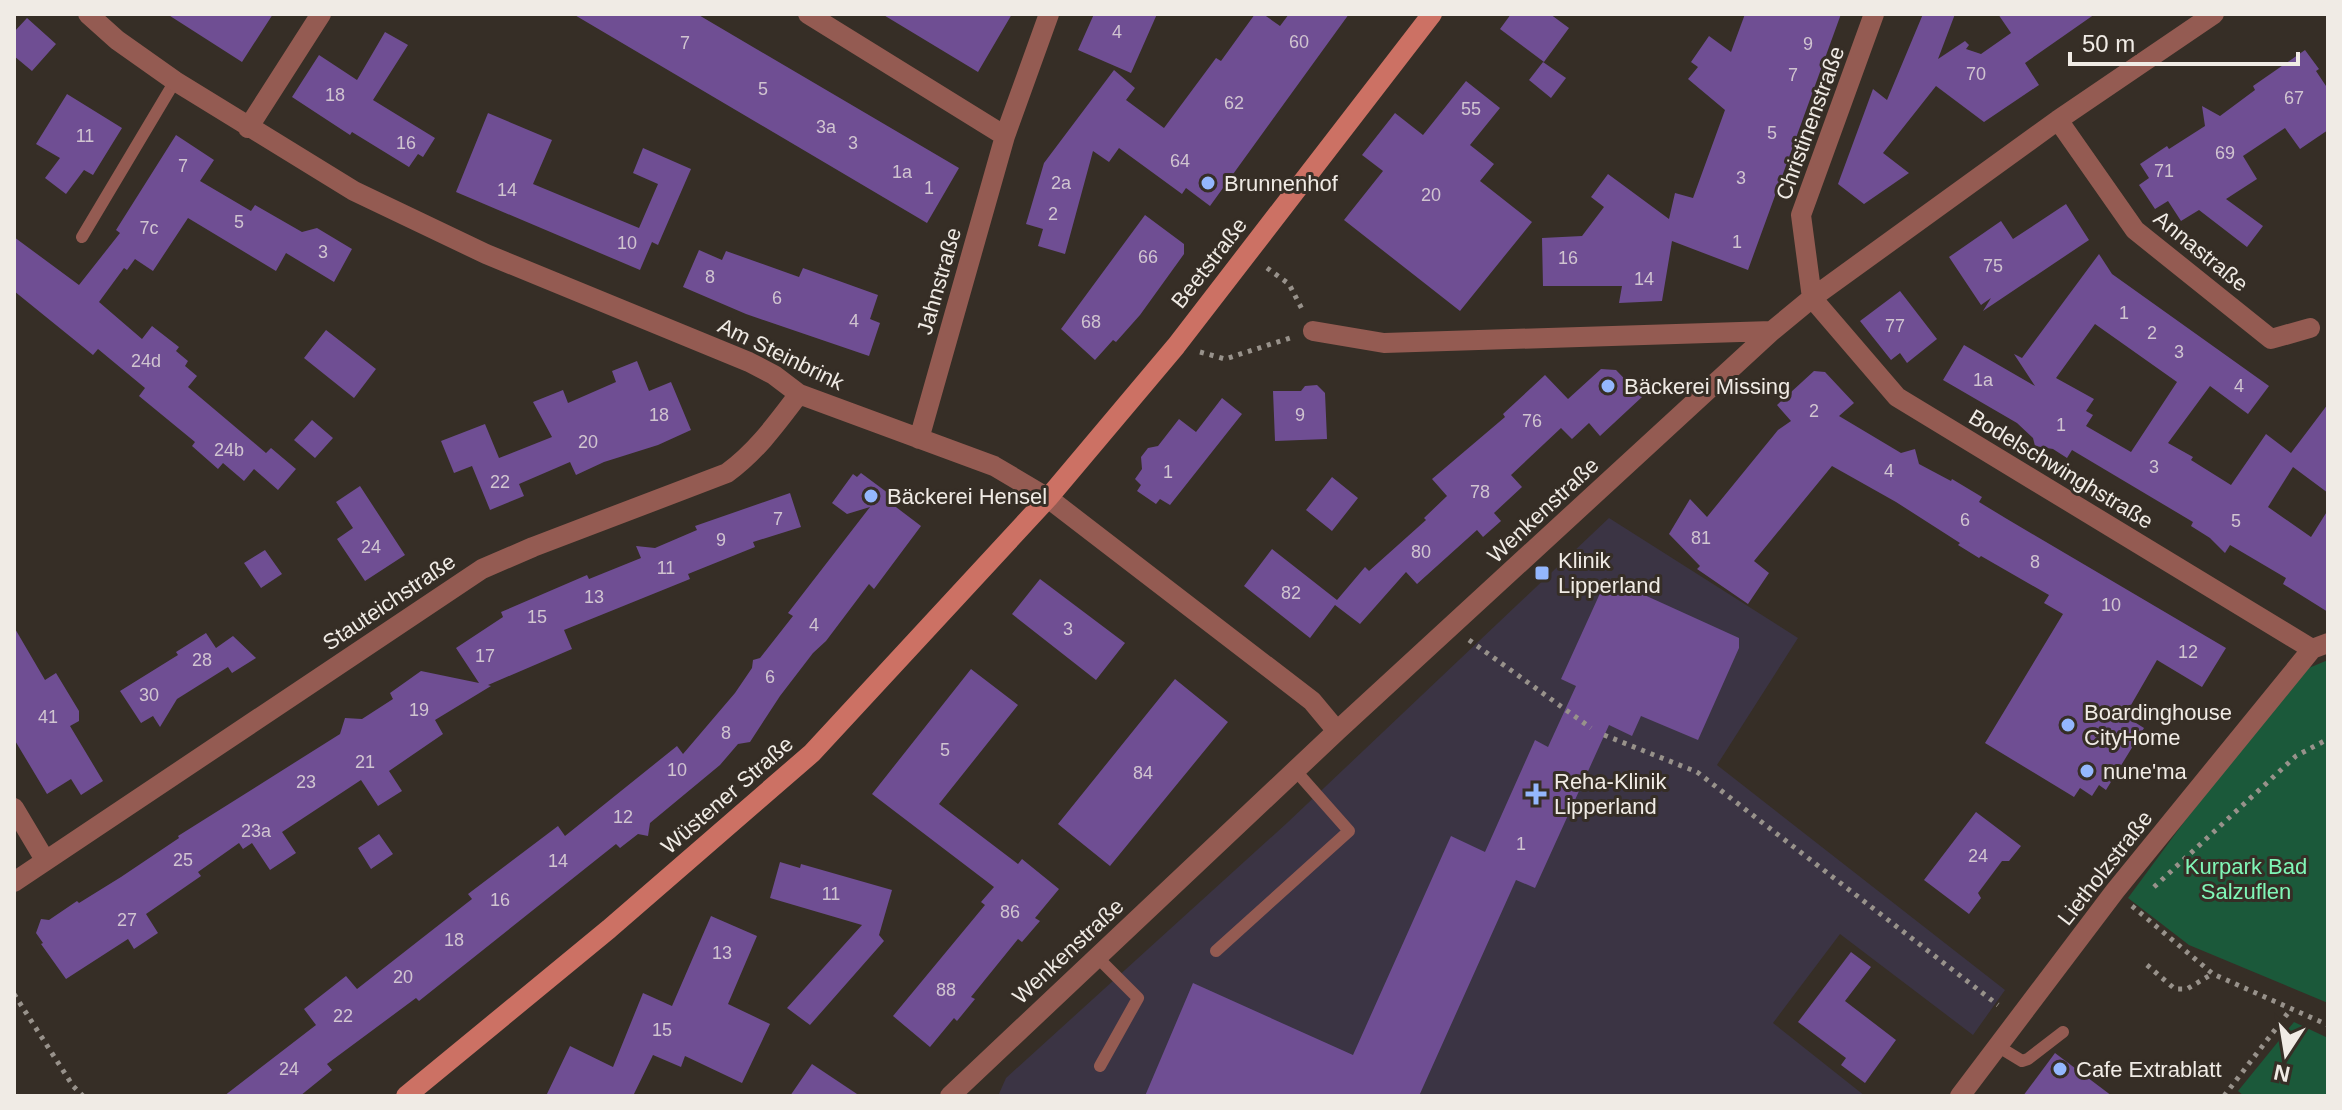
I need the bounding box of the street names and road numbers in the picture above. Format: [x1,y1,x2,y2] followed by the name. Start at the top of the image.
[1771,43,1849,203] street label: Christinenstraße
[2149,205,2253,297] street label: Annastraße
[1166,213,1252,313] street label: Beetstraße
[912,225,966,337] street label: Jahnstraße
[714,313,849,396] street label: Am Steinbrink
[1964,404,2158,534] street label: Bodelschwinghstraße
[1482,452,1604,568] street label: Wenkenstraße
[318,549,460,655] street label: Stauteichstraße
[656,731,798,859] street label: Wüstener Straße
[2053,806,2157,930] street label: Lietholzstraße
[1007,893,1129,1009] street label: Wenkenstraße

